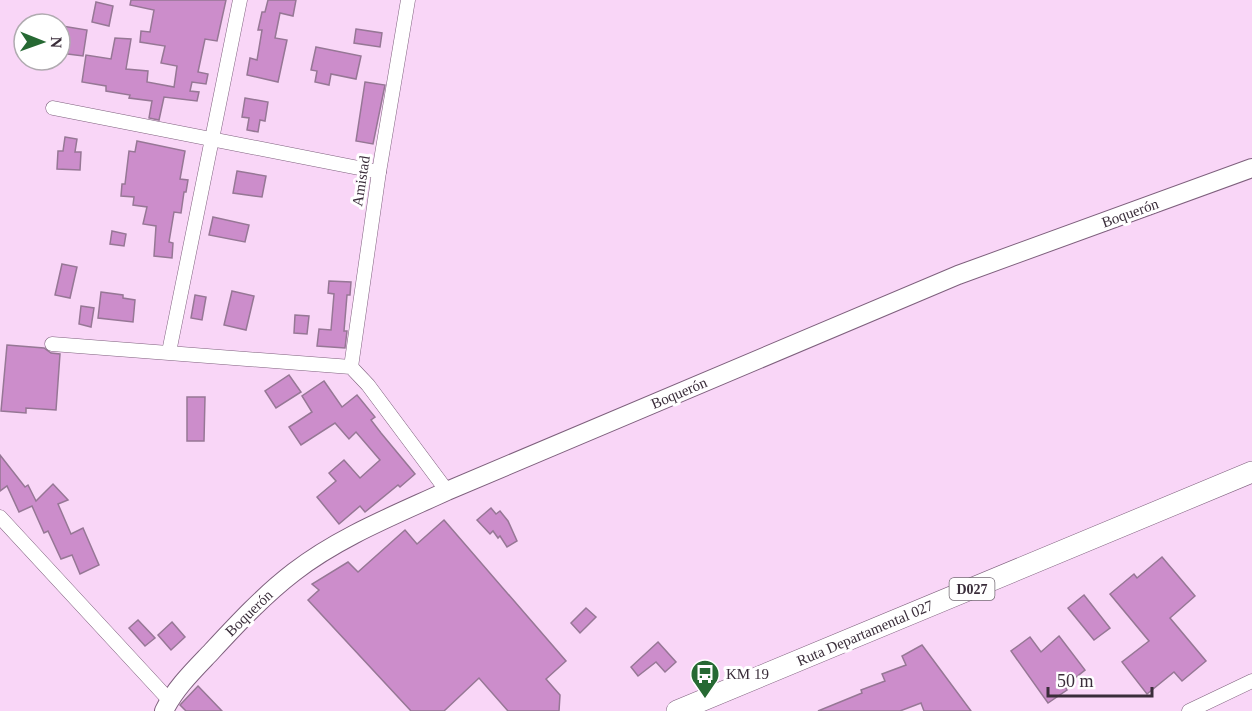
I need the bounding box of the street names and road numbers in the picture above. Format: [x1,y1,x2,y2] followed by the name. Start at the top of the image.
[349,154,373,207] street label: Amistad
[1099,195,1161,231] street label: Boquerón
[649,374,710,412] street label: Boquerón
[950,578,994,600] road number: D027
[222,586,276,639] street label: Boquerón
[794,597,936,669] street label: Ruta Departamental 027

